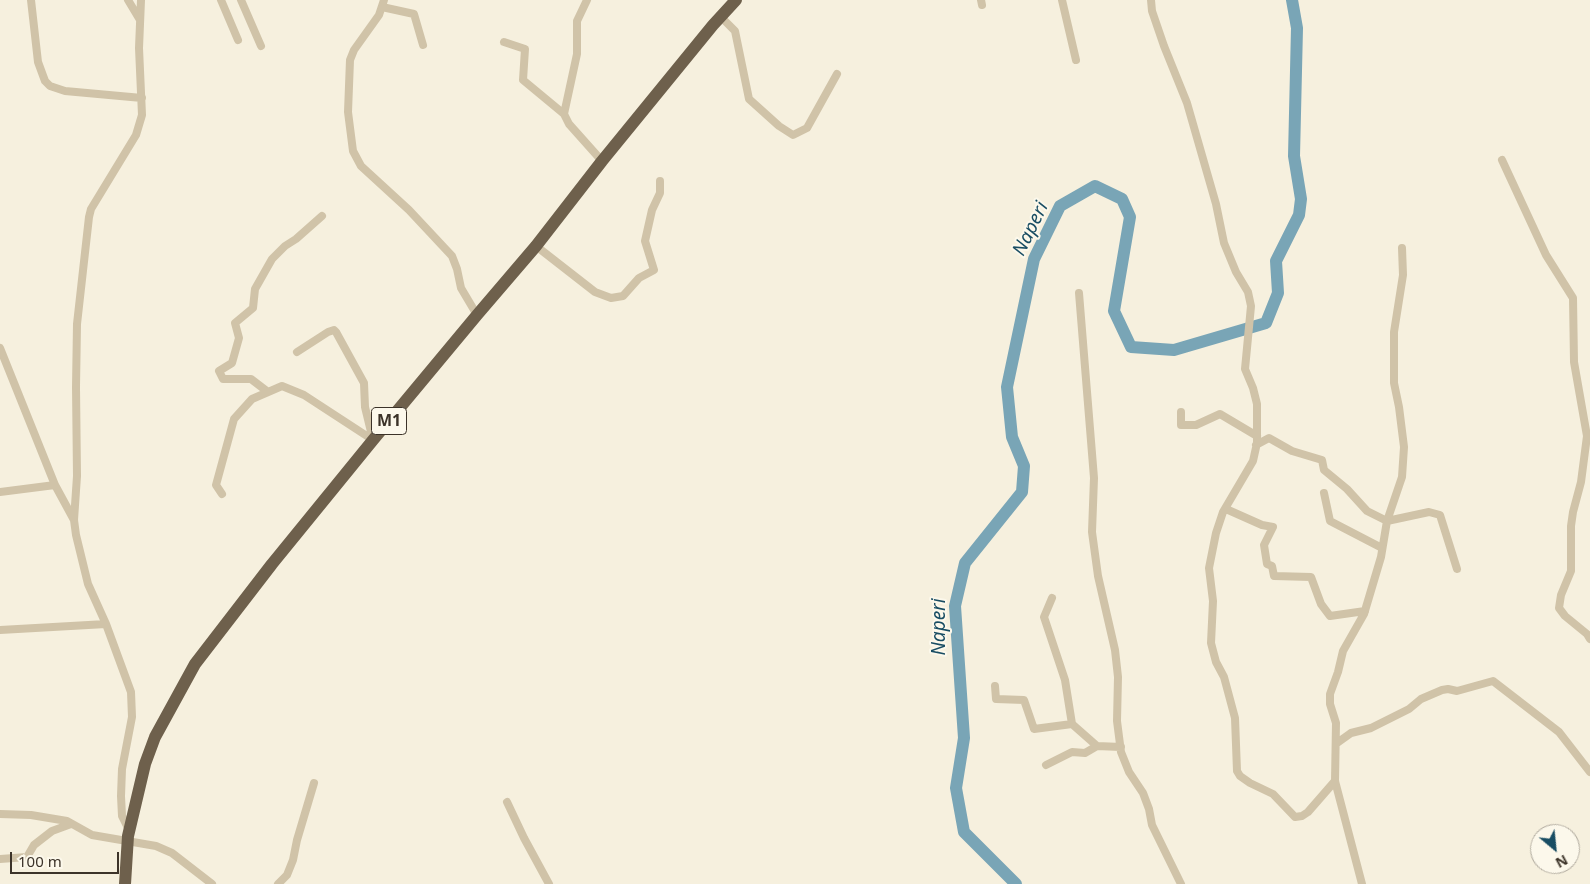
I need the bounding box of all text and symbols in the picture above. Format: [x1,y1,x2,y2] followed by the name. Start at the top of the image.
[1008,198,1054,260] water label: Naperi
[372,408,406,434] road number: M1
[929,598,951,656] water label: Naperi
[1530,824,1580,874] north arrow
[12,842,121,874] scale bar
[18,851,62,871] text: 100 m
[1552,851,1571,873] text: N

